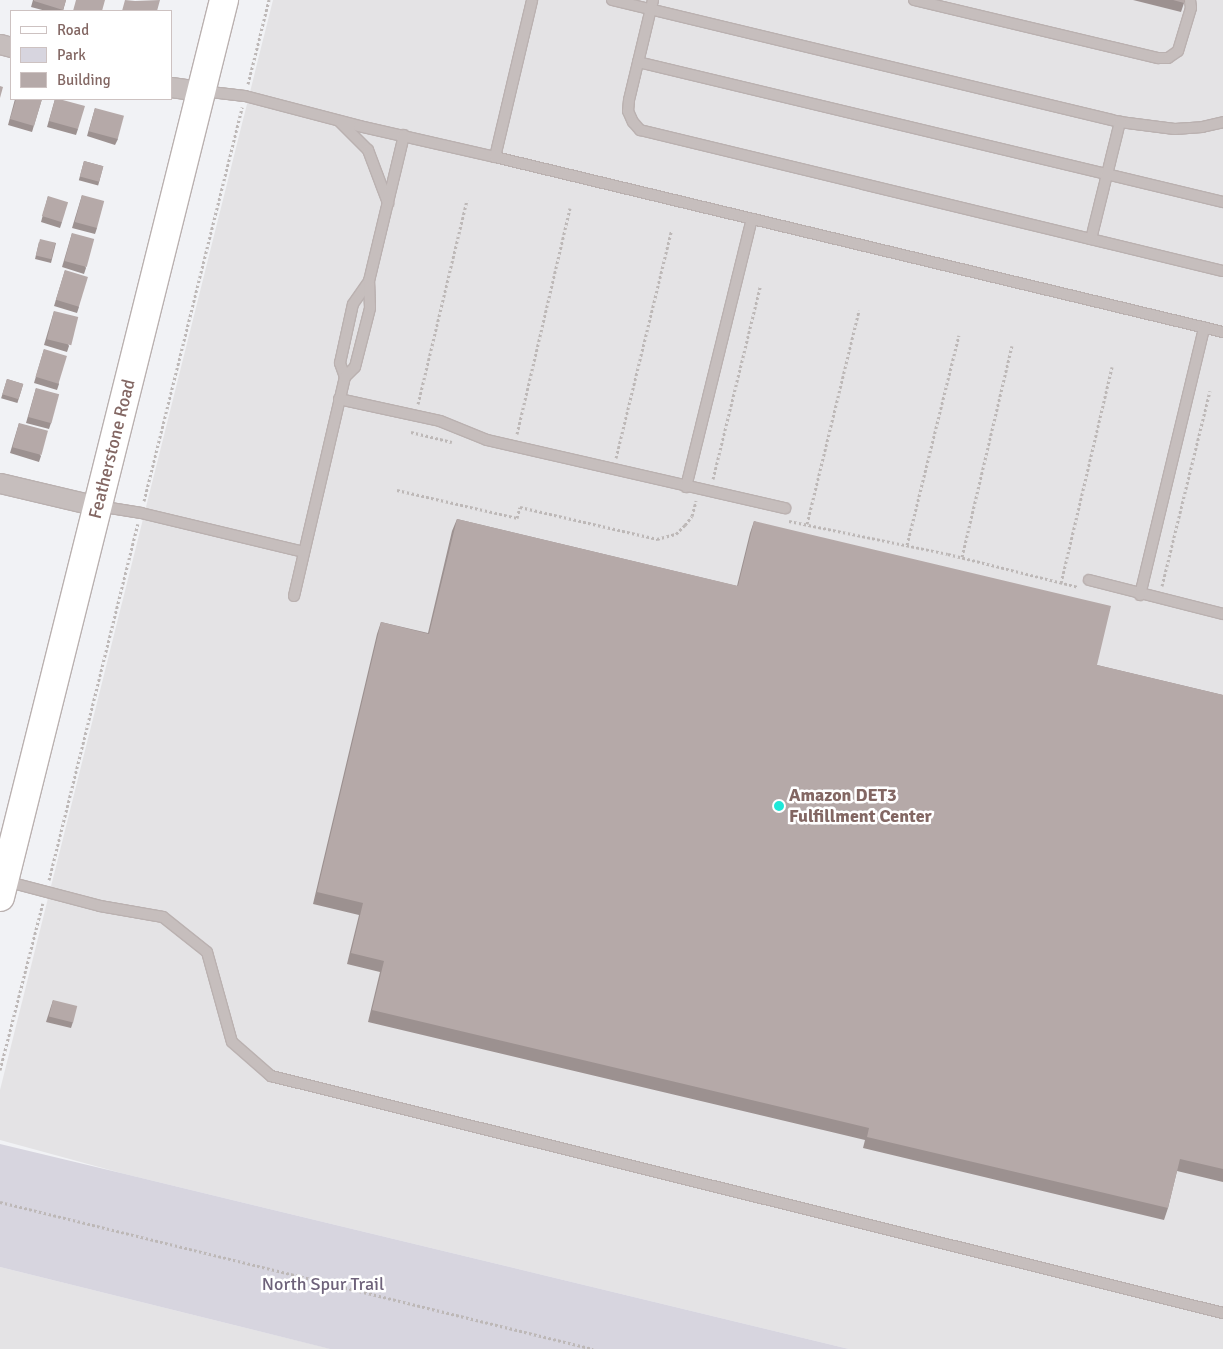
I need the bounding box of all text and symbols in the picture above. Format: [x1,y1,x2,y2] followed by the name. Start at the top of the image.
[10,10,172,100] legend
[57,21,89,39] text: Road
[57,46,86,64] text: Park
[57,71,111,89] text: Building
[84,377,140,521] street label: Featherstone Road
[789,785,932,828] place label: Amazon DET3 Fulfillment Center
[773,800,785,812] marker: Amazon DET3 Fulfillment Center
[262,1273,384,1295] park label: North Spur Trail

